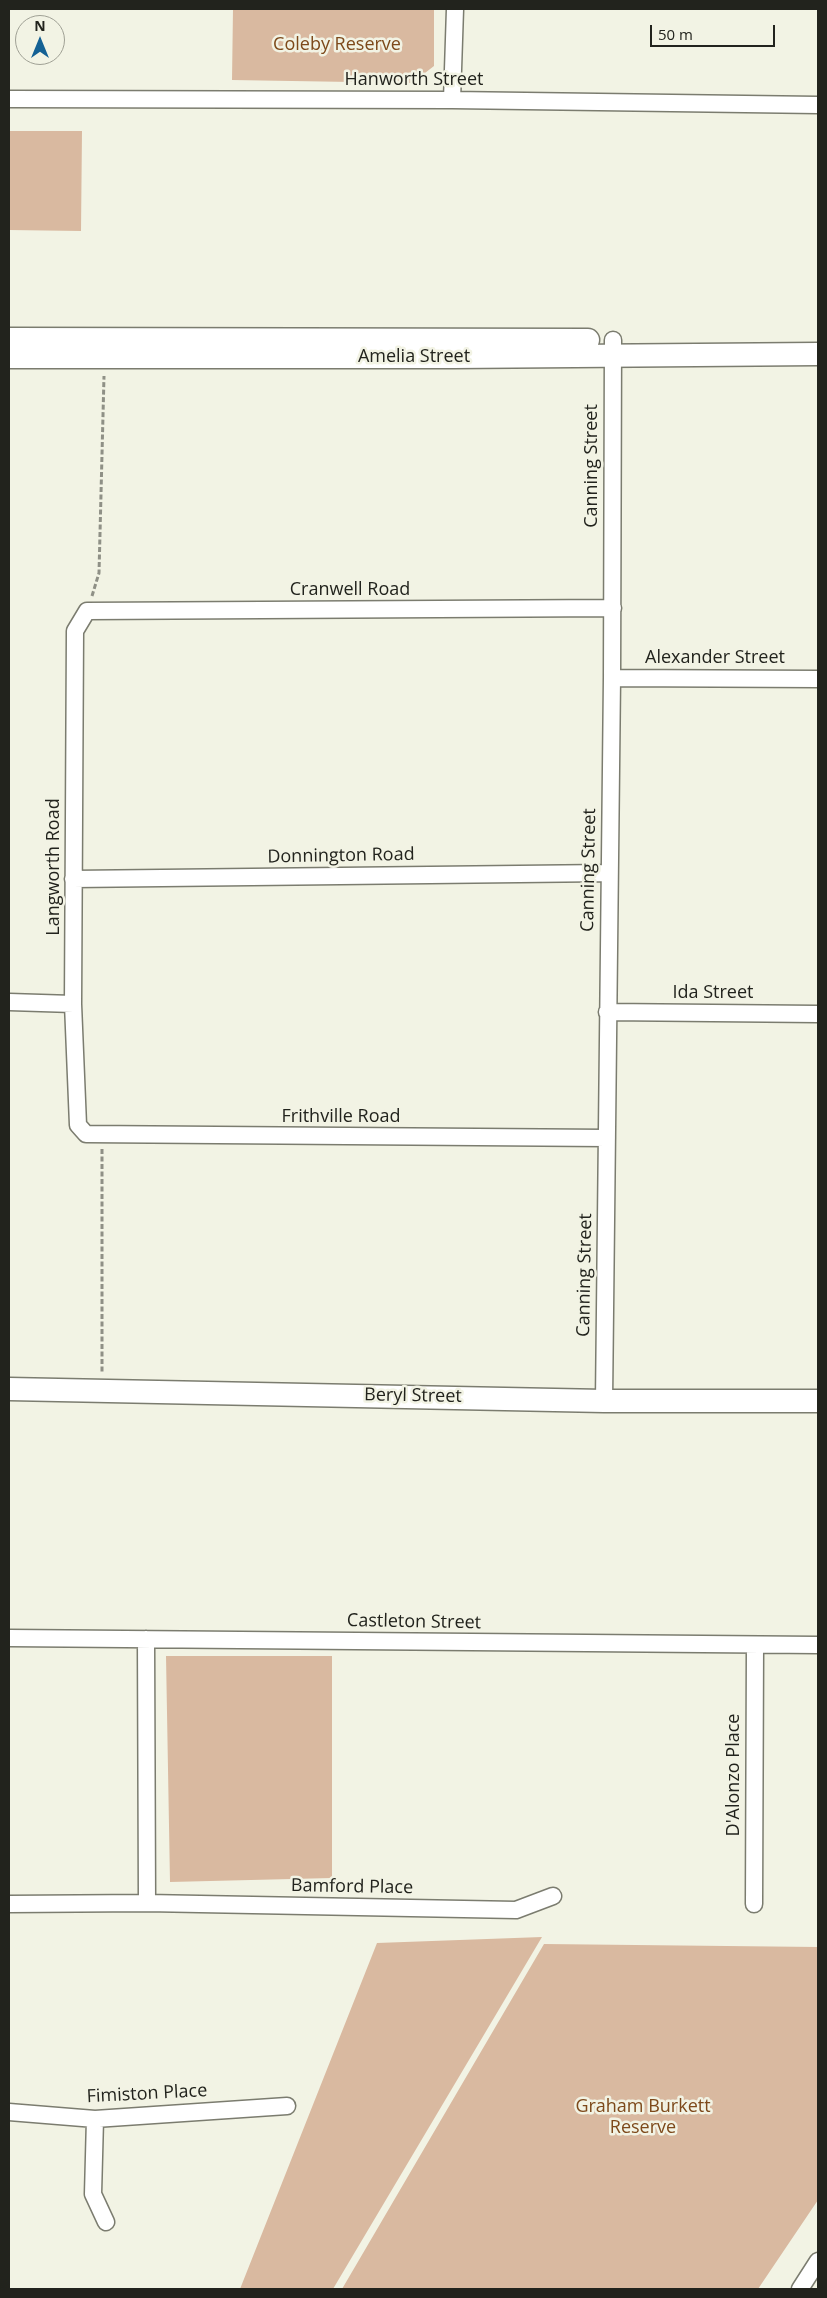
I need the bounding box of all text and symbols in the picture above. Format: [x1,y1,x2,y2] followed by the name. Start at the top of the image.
[15,15,65,65] north arrow
[652,15,777,47] scale bar
[34,16,46,35] text: N
[658,24,693,44] text: 50 m
[273,34,401,56] park label: Coleby Reserve
[345,69,483,91] street label: Hanworth Street
[358,346,470,368] street label: Amelia Street
[581,404,603,528] street label: Canning Street
[290,579,410,601] street label: Cranwell Road
[645,647,785,669] street label: Alexander Street
[43,798,65,936] street label: Langworth Road
[577,808,601,932] street label: Canning Street
[267,844,415,868] street label: Donnington Road
[673,982,753,1004] street label: Ida Street
[281,1106,401,1128] street label: Frithville Road
[573,1213,597,1337] street label: Canning Street
[364,1384,462,1408] street label: Beryl Street
[347,1610,481,1634] street label: Castleton Street
[723,1714,745,1836] street label: D'Alonzo Place
[291,1875,413,1899] street label: Bamford Place
[86,2080,208,2108] street label: Fimiston Place
[575,2096,711,2138] park label: Graham Burkett Reserve

